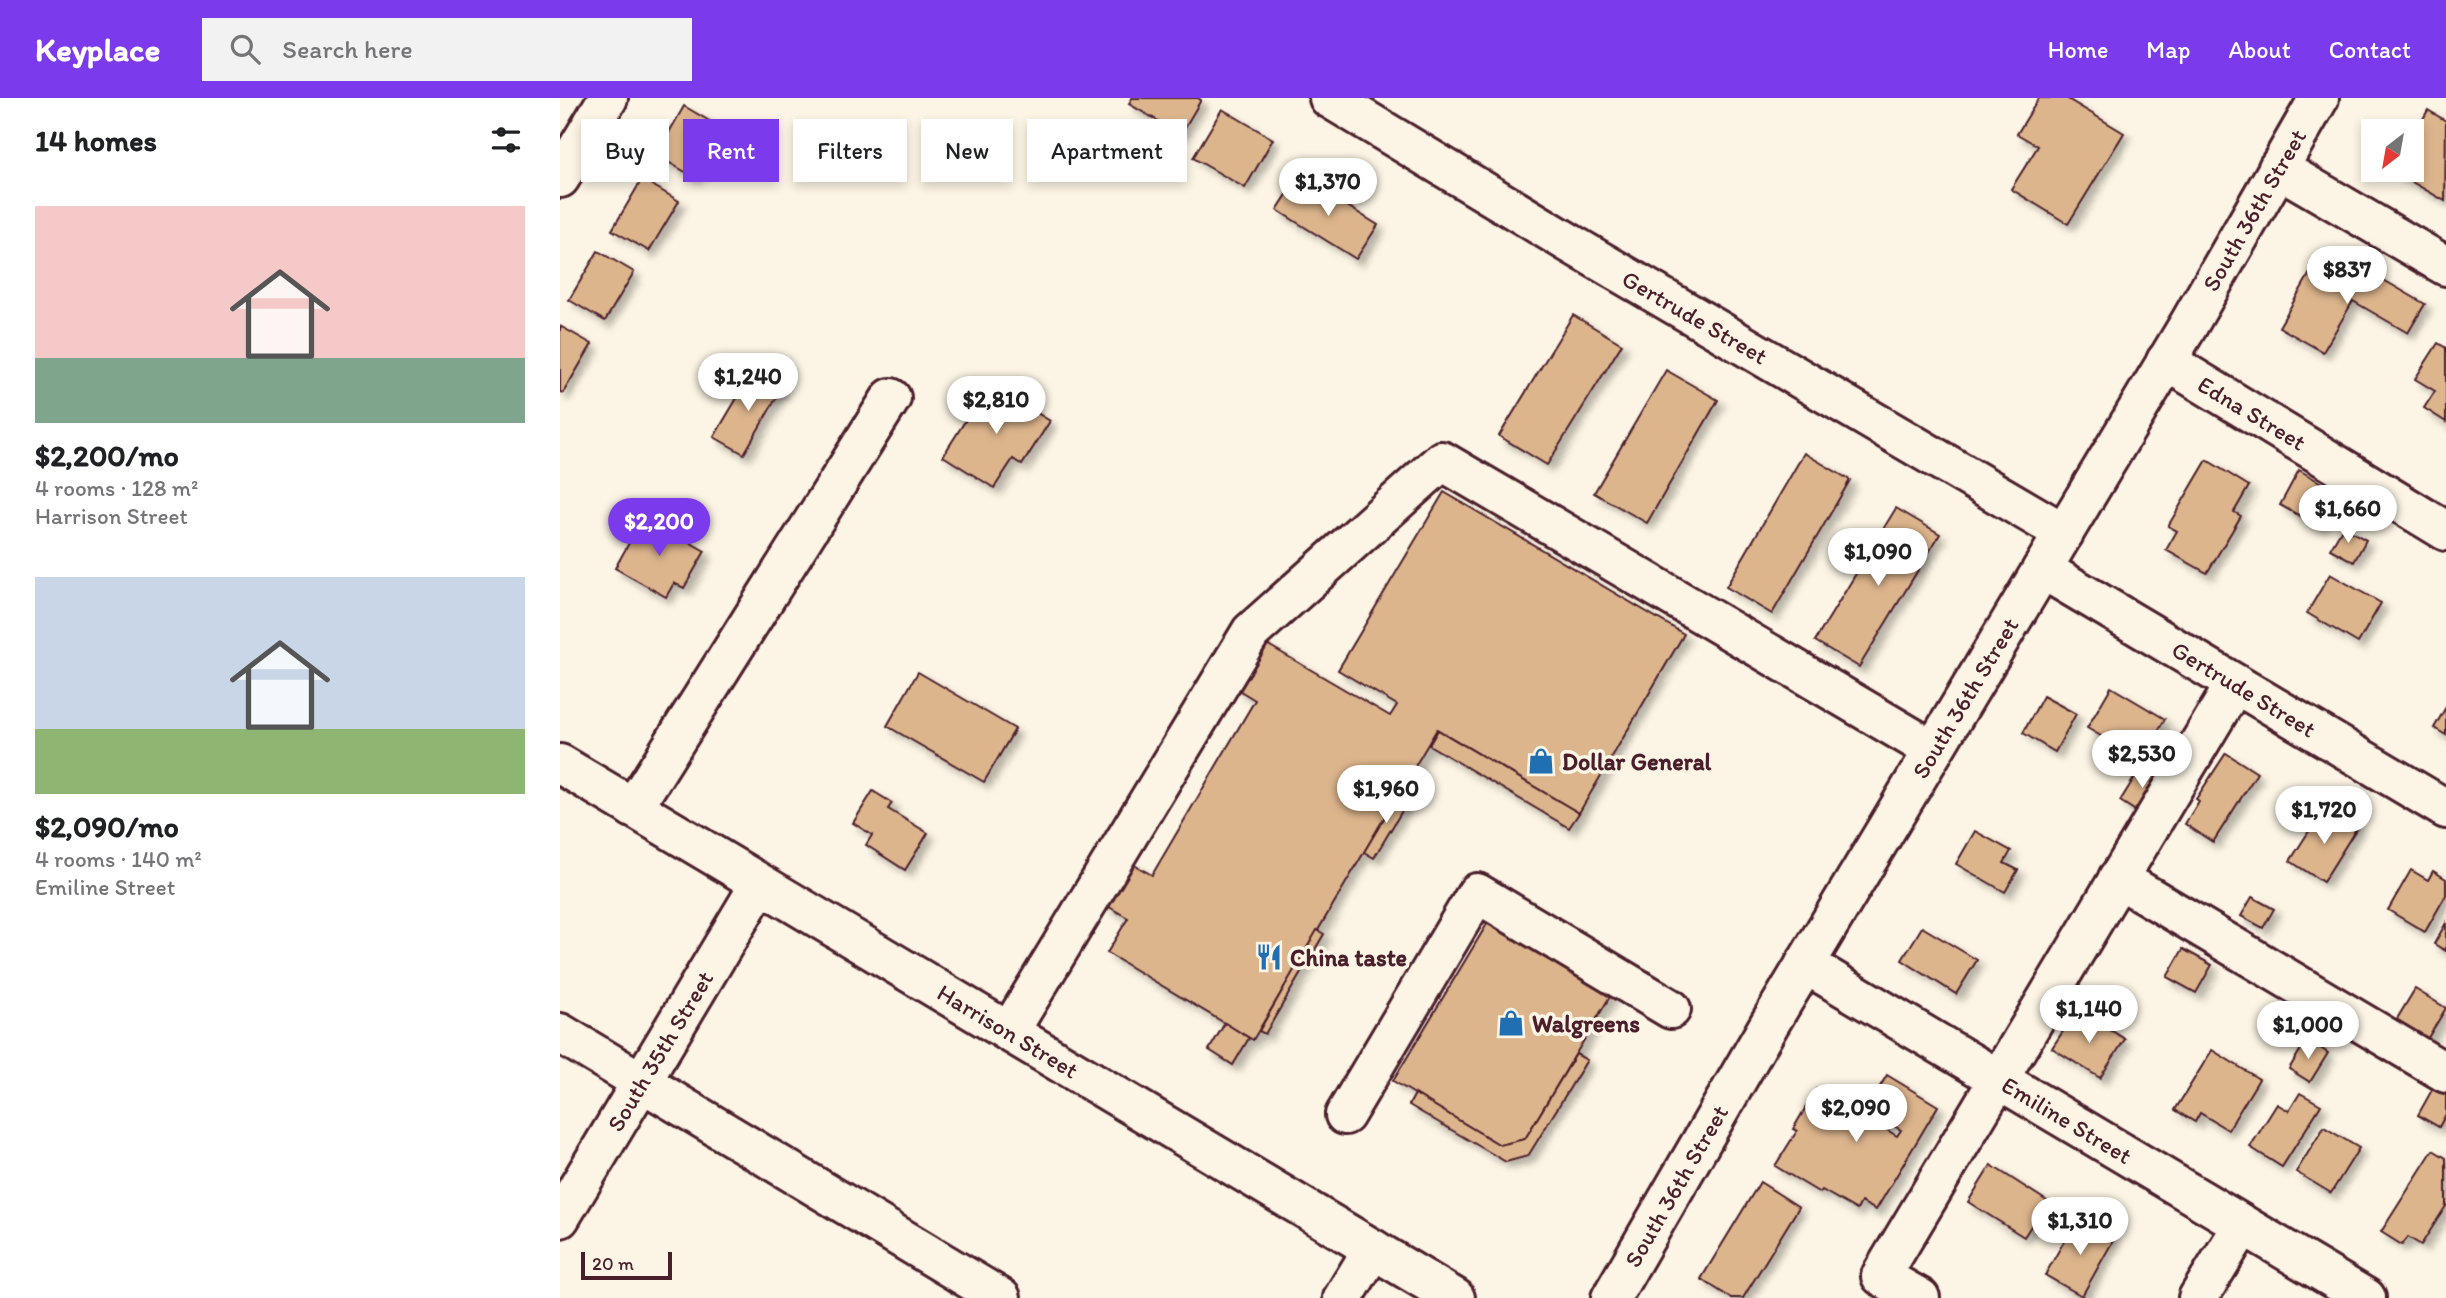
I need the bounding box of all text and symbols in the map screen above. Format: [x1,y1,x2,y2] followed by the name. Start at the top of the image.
[202,18,692,81] search box
[35,30,160,69] text: Keyplace
[226,30,264,68] icon: search
[282,33,413,65] text: Search here
[2048,35,2108,64] text: Home
[2146,35,2190,64] text: Map
[2228,35,2291,64] text: About
[2329,35,2411,64] text: Contact
[581,119,669,182] chip: Buy
[683,119,779,182] chip: Rent
[793,119,907,182] chip: Filters
[921,119,1013,182] chip: New
[1027,119,1187,182] chip: Apartment
[2361,119,2424,182] north arrow
[2361,119,2424,182] map controls
[487,121,525,159] icon: filters
[35,122,157,159] text: 14 homes
[2196,124,2312,296] street label: South 36th Street
[1271,158,1385,218] pin: $1,370
[1295,167,1361,195] text: $1,370
[2306,246,2388,306] pin: $837
[217,251,343,377] icon: home
[2323,255,2371,283] text: $837
[1617,264,1773,370] street label: Gertrude Street
[691,354,805,413] pin: $1,240
[714,362,782,390] text: $1,240
[2193,369,2311,457] street label: Edna Street
[939,376,1053,436] pin: $2,810
[963,385,1029,413] text: $2,810
[35,437,179,474] text: $2,200/mo
[35,474,198,502] text: 4 rooms · 128 m²
[2291,486,2405,545] pin: $1,660
[2315,494,2381,522] text: $1,660
[602,498,716,558] pin: $2,200
[35,502,188,530] text: Harrison Street
[624,507,694,535] text: $2,200
[1821,528,1935,588] pin: $1,090
[1844,537,1912,565] text: $1,090
[1906,612,2024,784] street label: South 36th Street
[217,622,343,748] icon: home
[2167,635,2321,743] street label: Gertrude Street
[2085,730,2199,790] pin: $2,530
[2108,739,2176,767] text: $2,530
[1526,746,1556,776] shop icon: Dollar General
[1562,747,1711,776] place label: Dollar General
[1329,766,1443,825] pin: $1,960
[1353,774,1419,802] text: $1,960
[2267,786,2381,846] pin: $1,720
[2291,795,2357,823] text: $1,720
[35,808,179,845] text: $2,090/mo
[35,845,202,873] text: 4 rooms · 140 m²
[35,873,175,901] text: Emiline Street
[1254,942,1284,972] restaurant icon: China taste
[1290,943,1407,972] place label: China taste
[601,965,719,1137] street label: South 35th Street
[932,977,1084,1085] street label: Harrison Street
[2032,986,2146,1045] pin: $1,140
[2056,994,2122,1022] text: $1,140
[2251,1002,2365,1061] pin: $1,000
[1496,1008,1526,1038] shop icon: Walgreens
[1532,1009,1640,1039] place label: Walgreens
[2273,1010,2343,1038] text: $1,000
[1997,1070,2137,1170] street label: Emiline Street
[1799,1084,1913,1144] pin: $2,090
[1821,1093,1891,1121] text: $2,090
[1618,1100,1734,1272] street label: South 36th Street
[2023,1198,2137,1257] pin: $1,310
[2047,1206,2113,1234] text: $1,310
[581,1249,672,1281] scale bar
[592,1252,634,1275] text: 20 m

